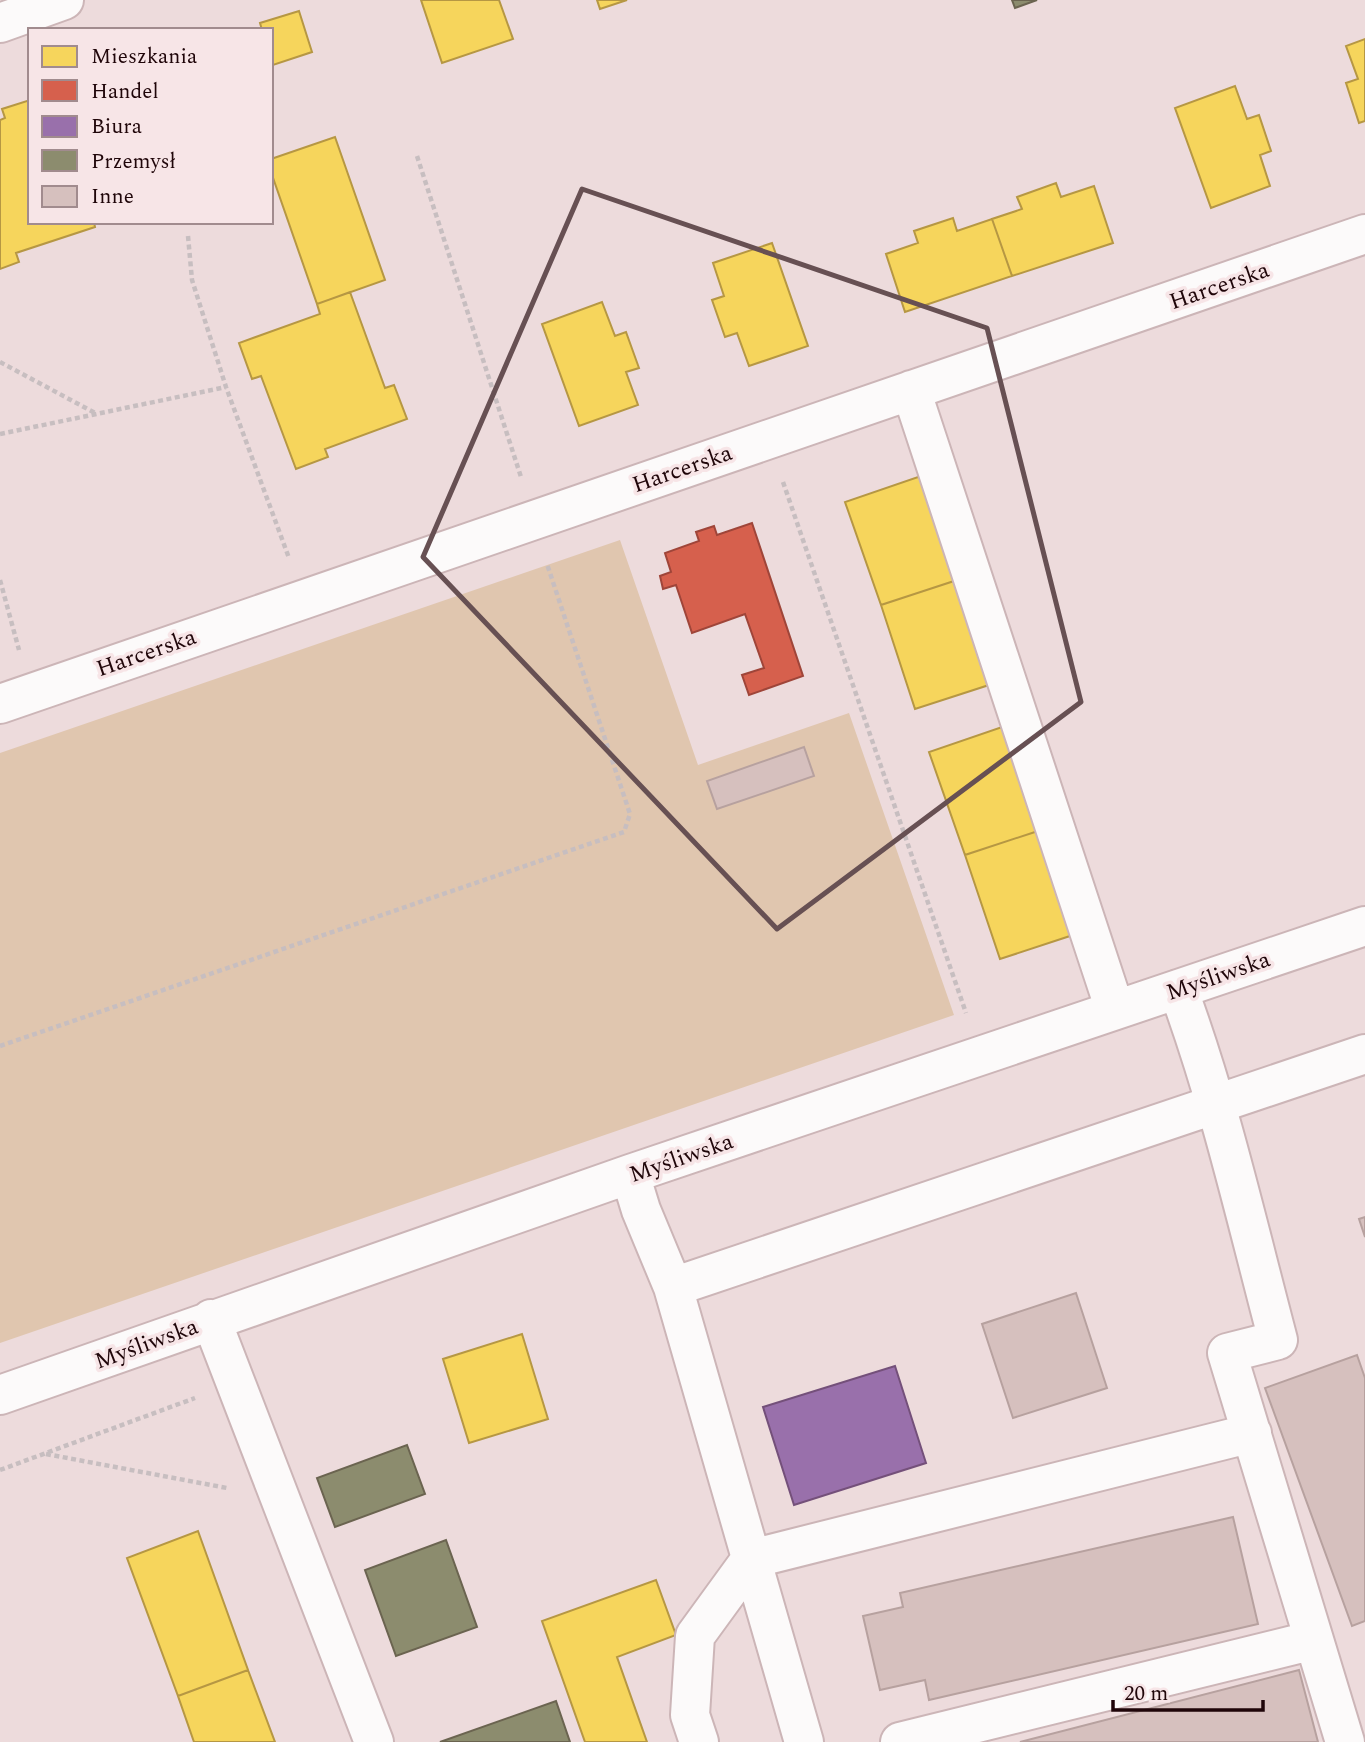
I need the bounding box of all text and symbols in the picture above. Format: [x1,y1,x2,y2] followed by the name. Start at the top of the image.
[28,28,273,224] legend
[91,41,198,73] text: Mieszkania
[91,76,159,108] text: Handel
[91,111,143,143] text: Biura
[91,146,176,178] text: Przemysł
[91,181,134,213] text: Inne
[1165,253,1274,320] street label: Harcerska
[628,436,737,503] street label: Harcerska
[92,620,201,687] street label: Harcerska
[1162,942,1275,1011] street label: Myśliwska
[625,1124,738,1193] street label: Myśliwska
[90,1309,203,1379] street label: Myśliwska
[1113,1668,1264,1712] scale bar
[1124,1678,1168,1710] text: 20 m

